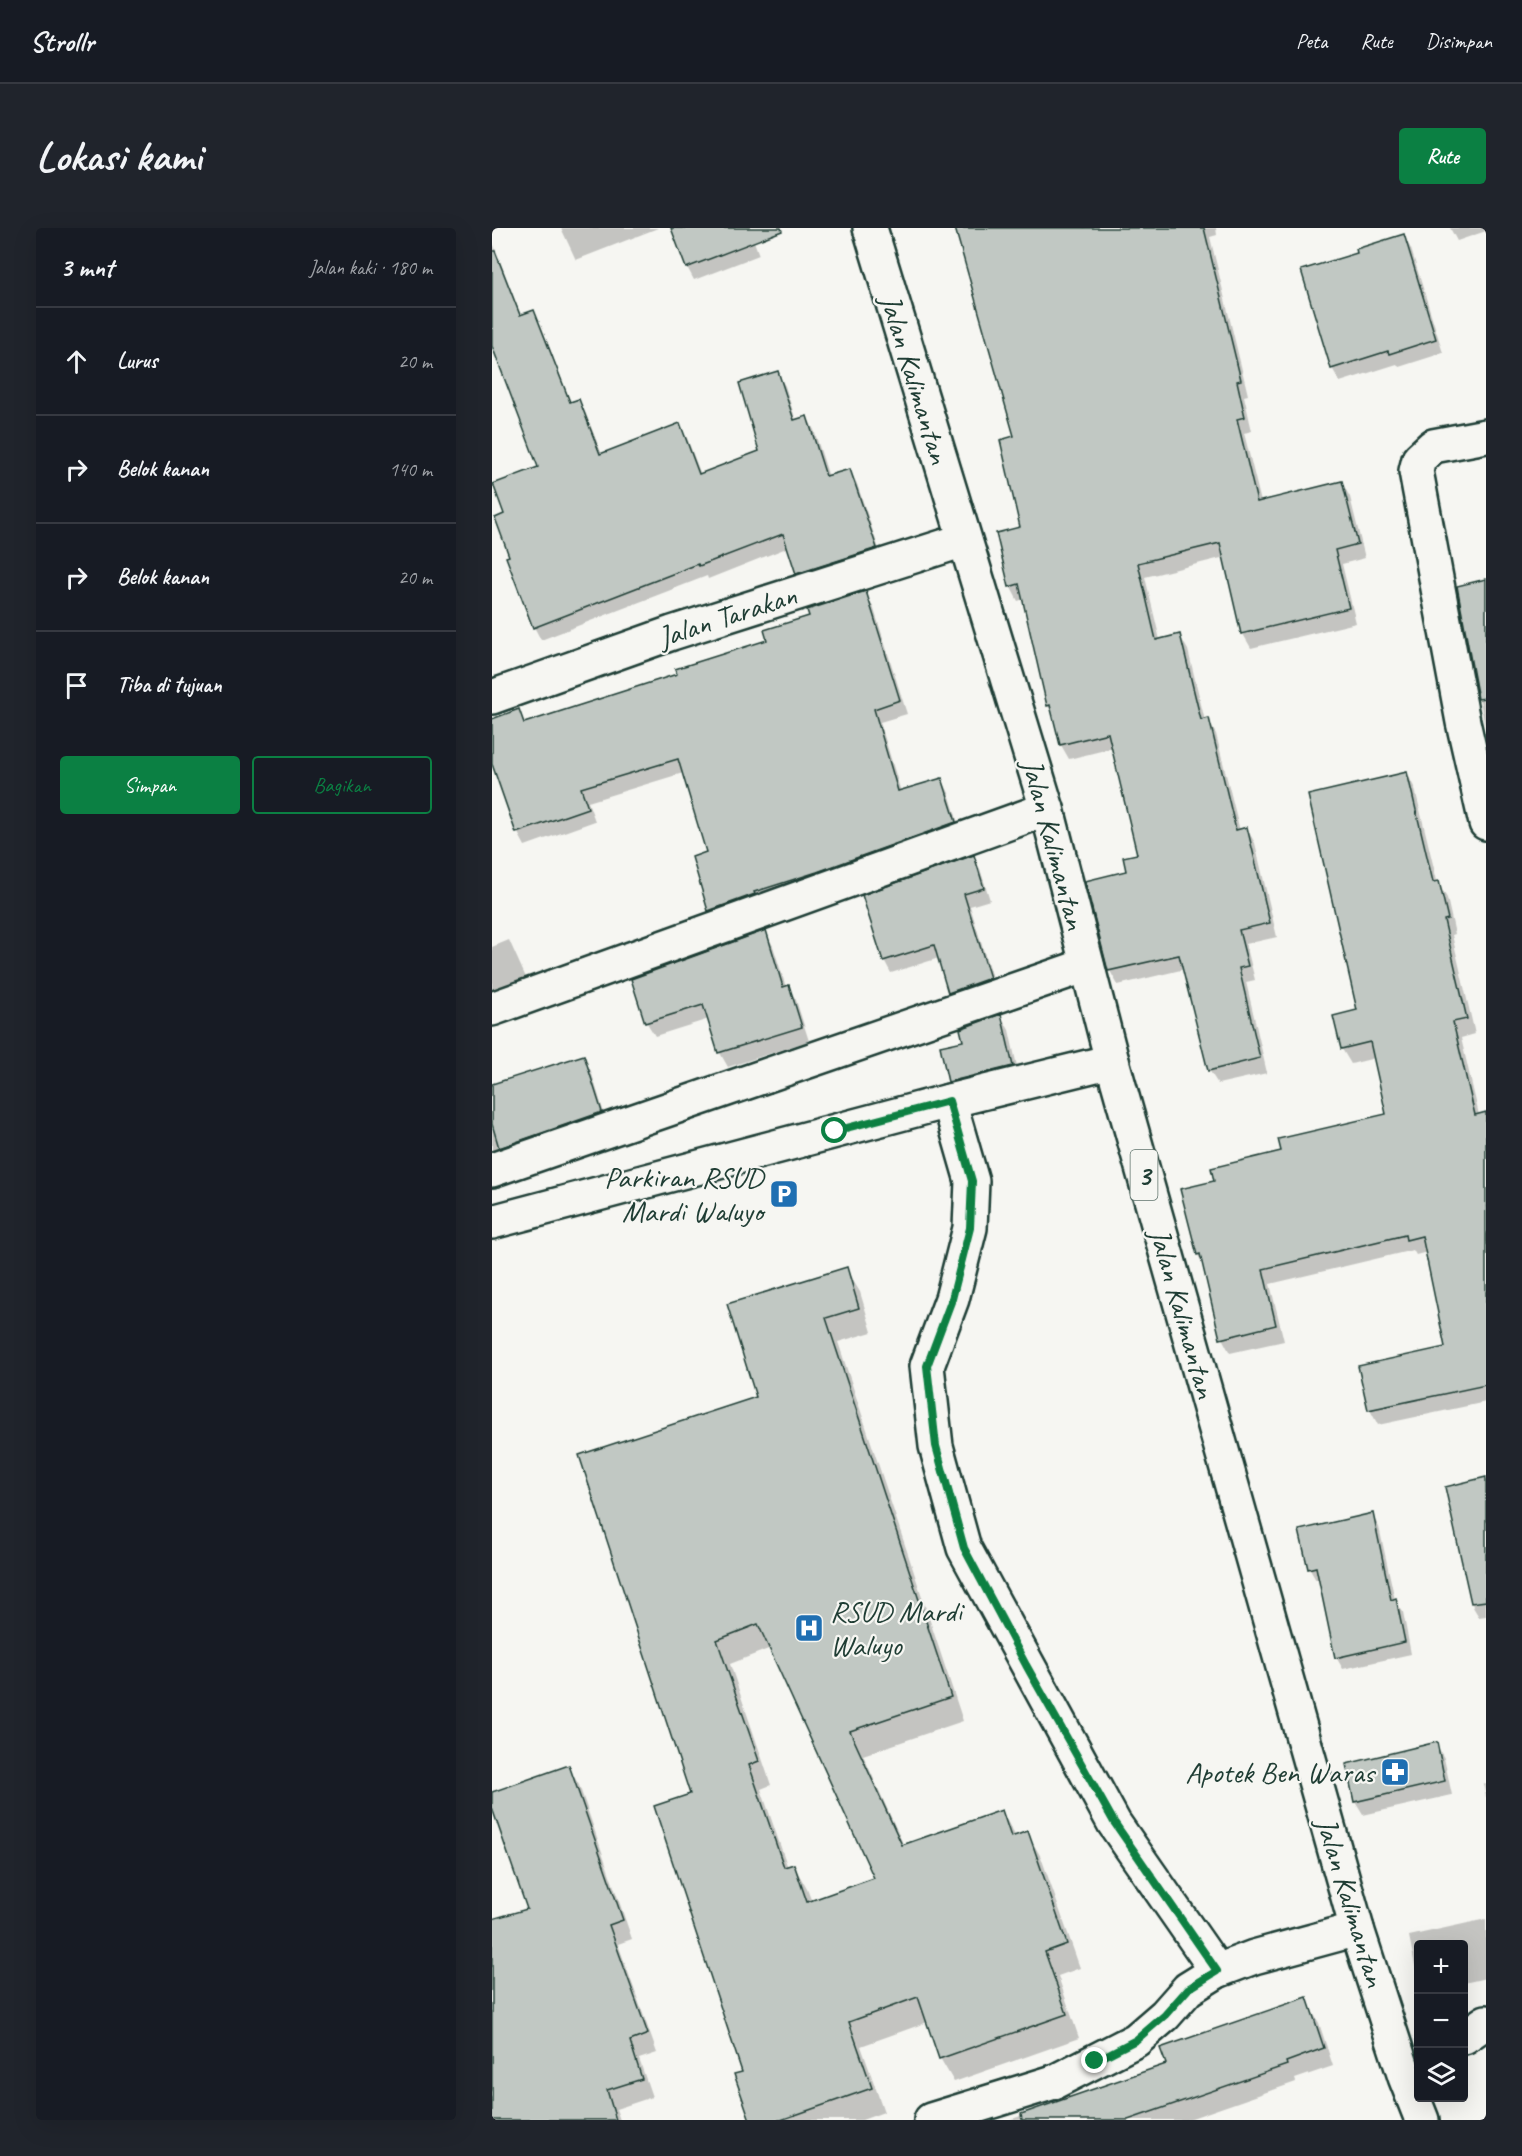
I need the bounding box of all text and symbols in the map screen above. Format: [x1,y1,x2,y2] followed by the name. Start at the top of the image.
[30,24,94,59] text: Strollr
[1296,28,1327,54] text: Peta
[1360,28,1393,54] text: Rute
[1426,28,1492,54] text: Disimpan
[1399,128,1486,184] button: Rute
[36,130,202,183] text: Lokasi kami
[60,251,113,284] text: 3 mnt
[309,255,432,280] text: Jalan kaki · 180 m
[871,288,959,470] street label: Jalan Kalimantan
[60,345,93,378] icon: ahead
[117,347,157,375] text: Lurus
[398,349,432,374] text: 20 m
[60,453,93,486] icon: right
[117,455,209,483] text: Belok kanan
[389,457,432,482] text: 140 m
[60,561,93,594] icon: right
[117,563,209,591] text: Belok kanan
[398,565,432,590] text: 20 m
[651,576,801,657] street label: Jalan Tarakan
[60,669,93,702] icon: arrive
[117,671,222,699] text: Tiba di tujuan
[1013,753,1095,935] street label: Jalan Kalimantan
[60,756,240,814] button: Simpan
[252,756,432,814] button: Bagikan
[821,1117,847,1143] route start
[1130,1150,1158,1200] road number: 3
[604,1158,766,1230] place label: Parkiran RSUD Mardi Waluyo
[768,1178,800,1210] parking icon: Parkiran RSUD Mardi Waluyo
[1140,1222,1226,1404] street label: Jalan Kalimantan
[830,1592,965,1664] place label: RSUD Mardi Waluyo
[793,1612,825,1644] hospital icon: RSUD Mardi Waluyo
[1185,1753,1377,1791] place label: Apotek Ben Waras
[1379,1756,1411,1788] pharmacy icon: Apotek Ben Waras
[1307,1811,1395,1993] street label: Jalan Kalimantan
[1414,1940,1468,2102] map controls
[1414,1940,1468,1994] button: +
[1414,1994,1468,2048] button: −
[1081,2047,1107,2073] route end
[1414,2048,1468,2102] button: layers

